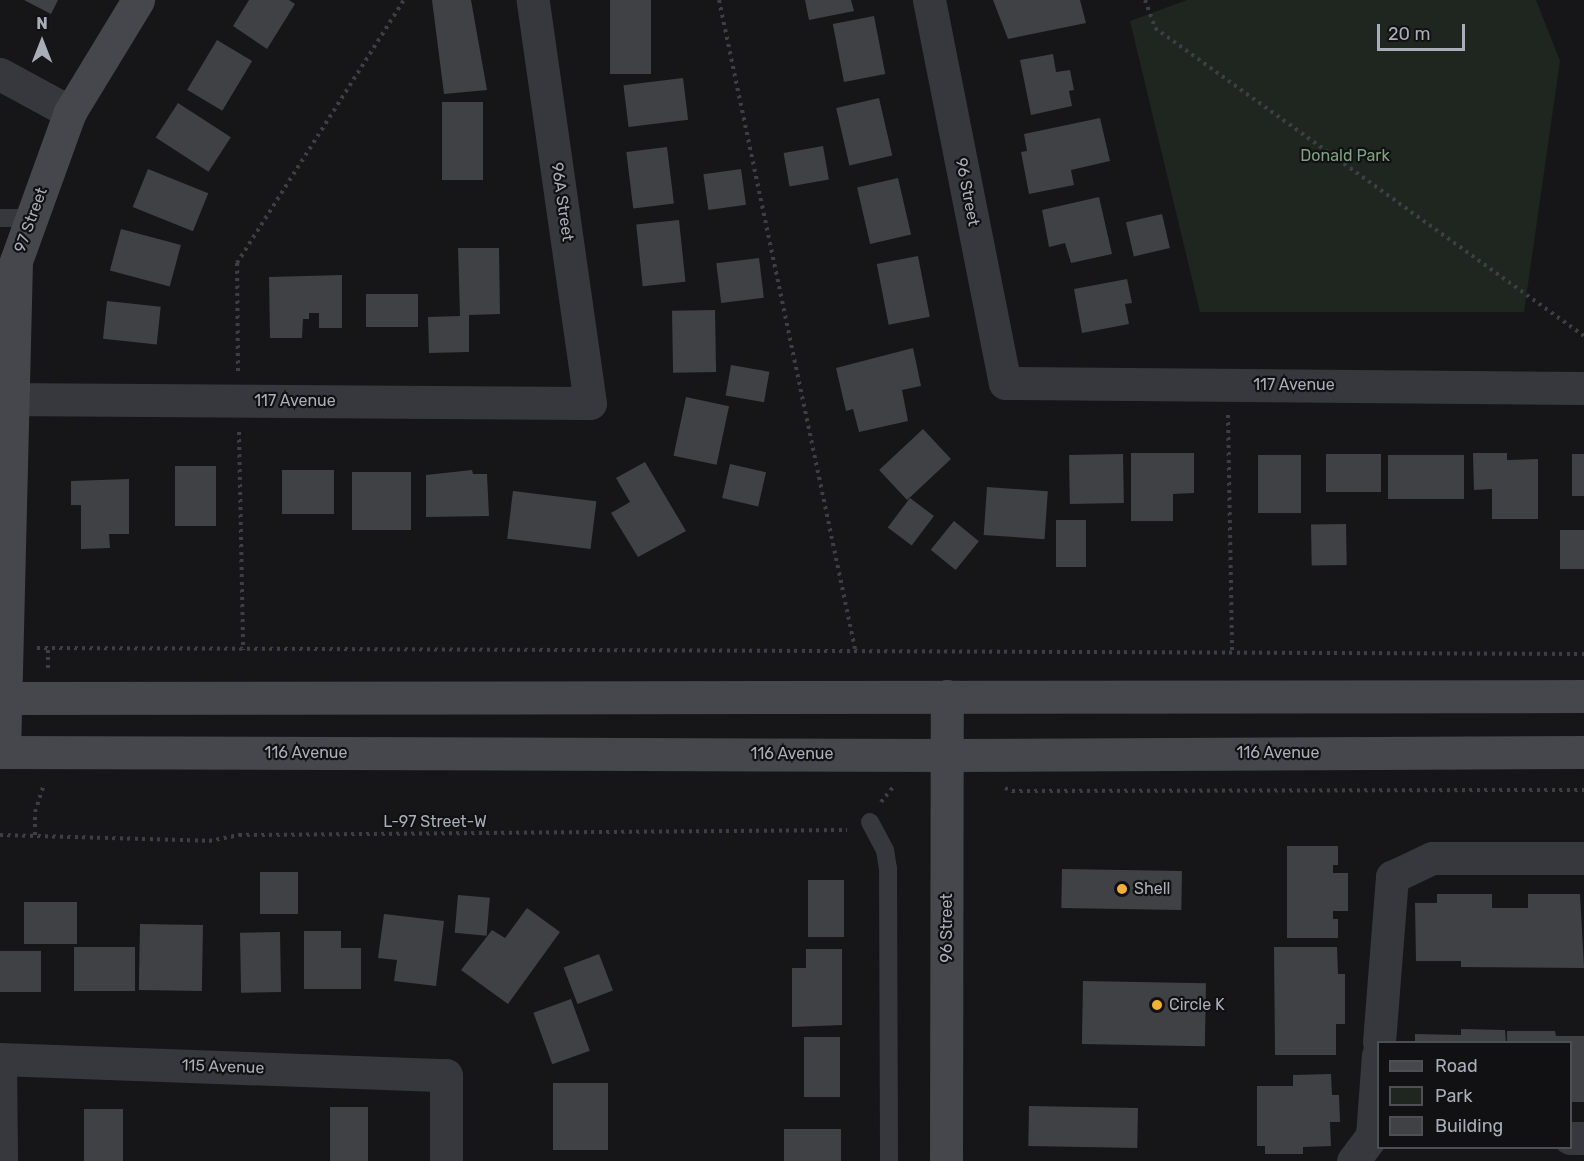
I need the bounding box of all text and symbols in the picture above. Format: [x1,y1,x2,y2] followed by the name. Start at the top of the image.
[12,12,72,72] north arrow
[1380,12,1468,50] scale bar
[36,14,48,33] text: N
[1388,23,1430,45] text: 20 m
[1300,146,1390,166] park label: Donald Park
[951,156,983,228] street label: 96 Street
[547,161,577,243] street label: 96A Street
[10,185,52,255] street label: 97 Street
[1253,375,1335,395] street label: 117 Avenue
[254,391,336,411] street label: 117 Avenue
[264,743,348,763] street label: 116 Avenue
[1236,743,1320,763] street label: 116 Avenue
[750,744,834,764] street label: 116 Avenue
[383,812,487,832] street label: L-97 Street-W
[1134,879,1170,899] place label: Shell
[1115,882,1129,896] marker: Shell
[937,893,957,963] street label: 96 Street
[1169,995,1225,1015] place label: Circle K
[1150,998,1164,1012] marker: Circle K
[1377,1041,1572,1149] legend
[1435,1055,1478,1077] text: Road
[181,1056,265,1078] street label: 115 Avenue
[1435,1085,1472,1107] text: Park
[1435,1115,1503,1137] text: Building

